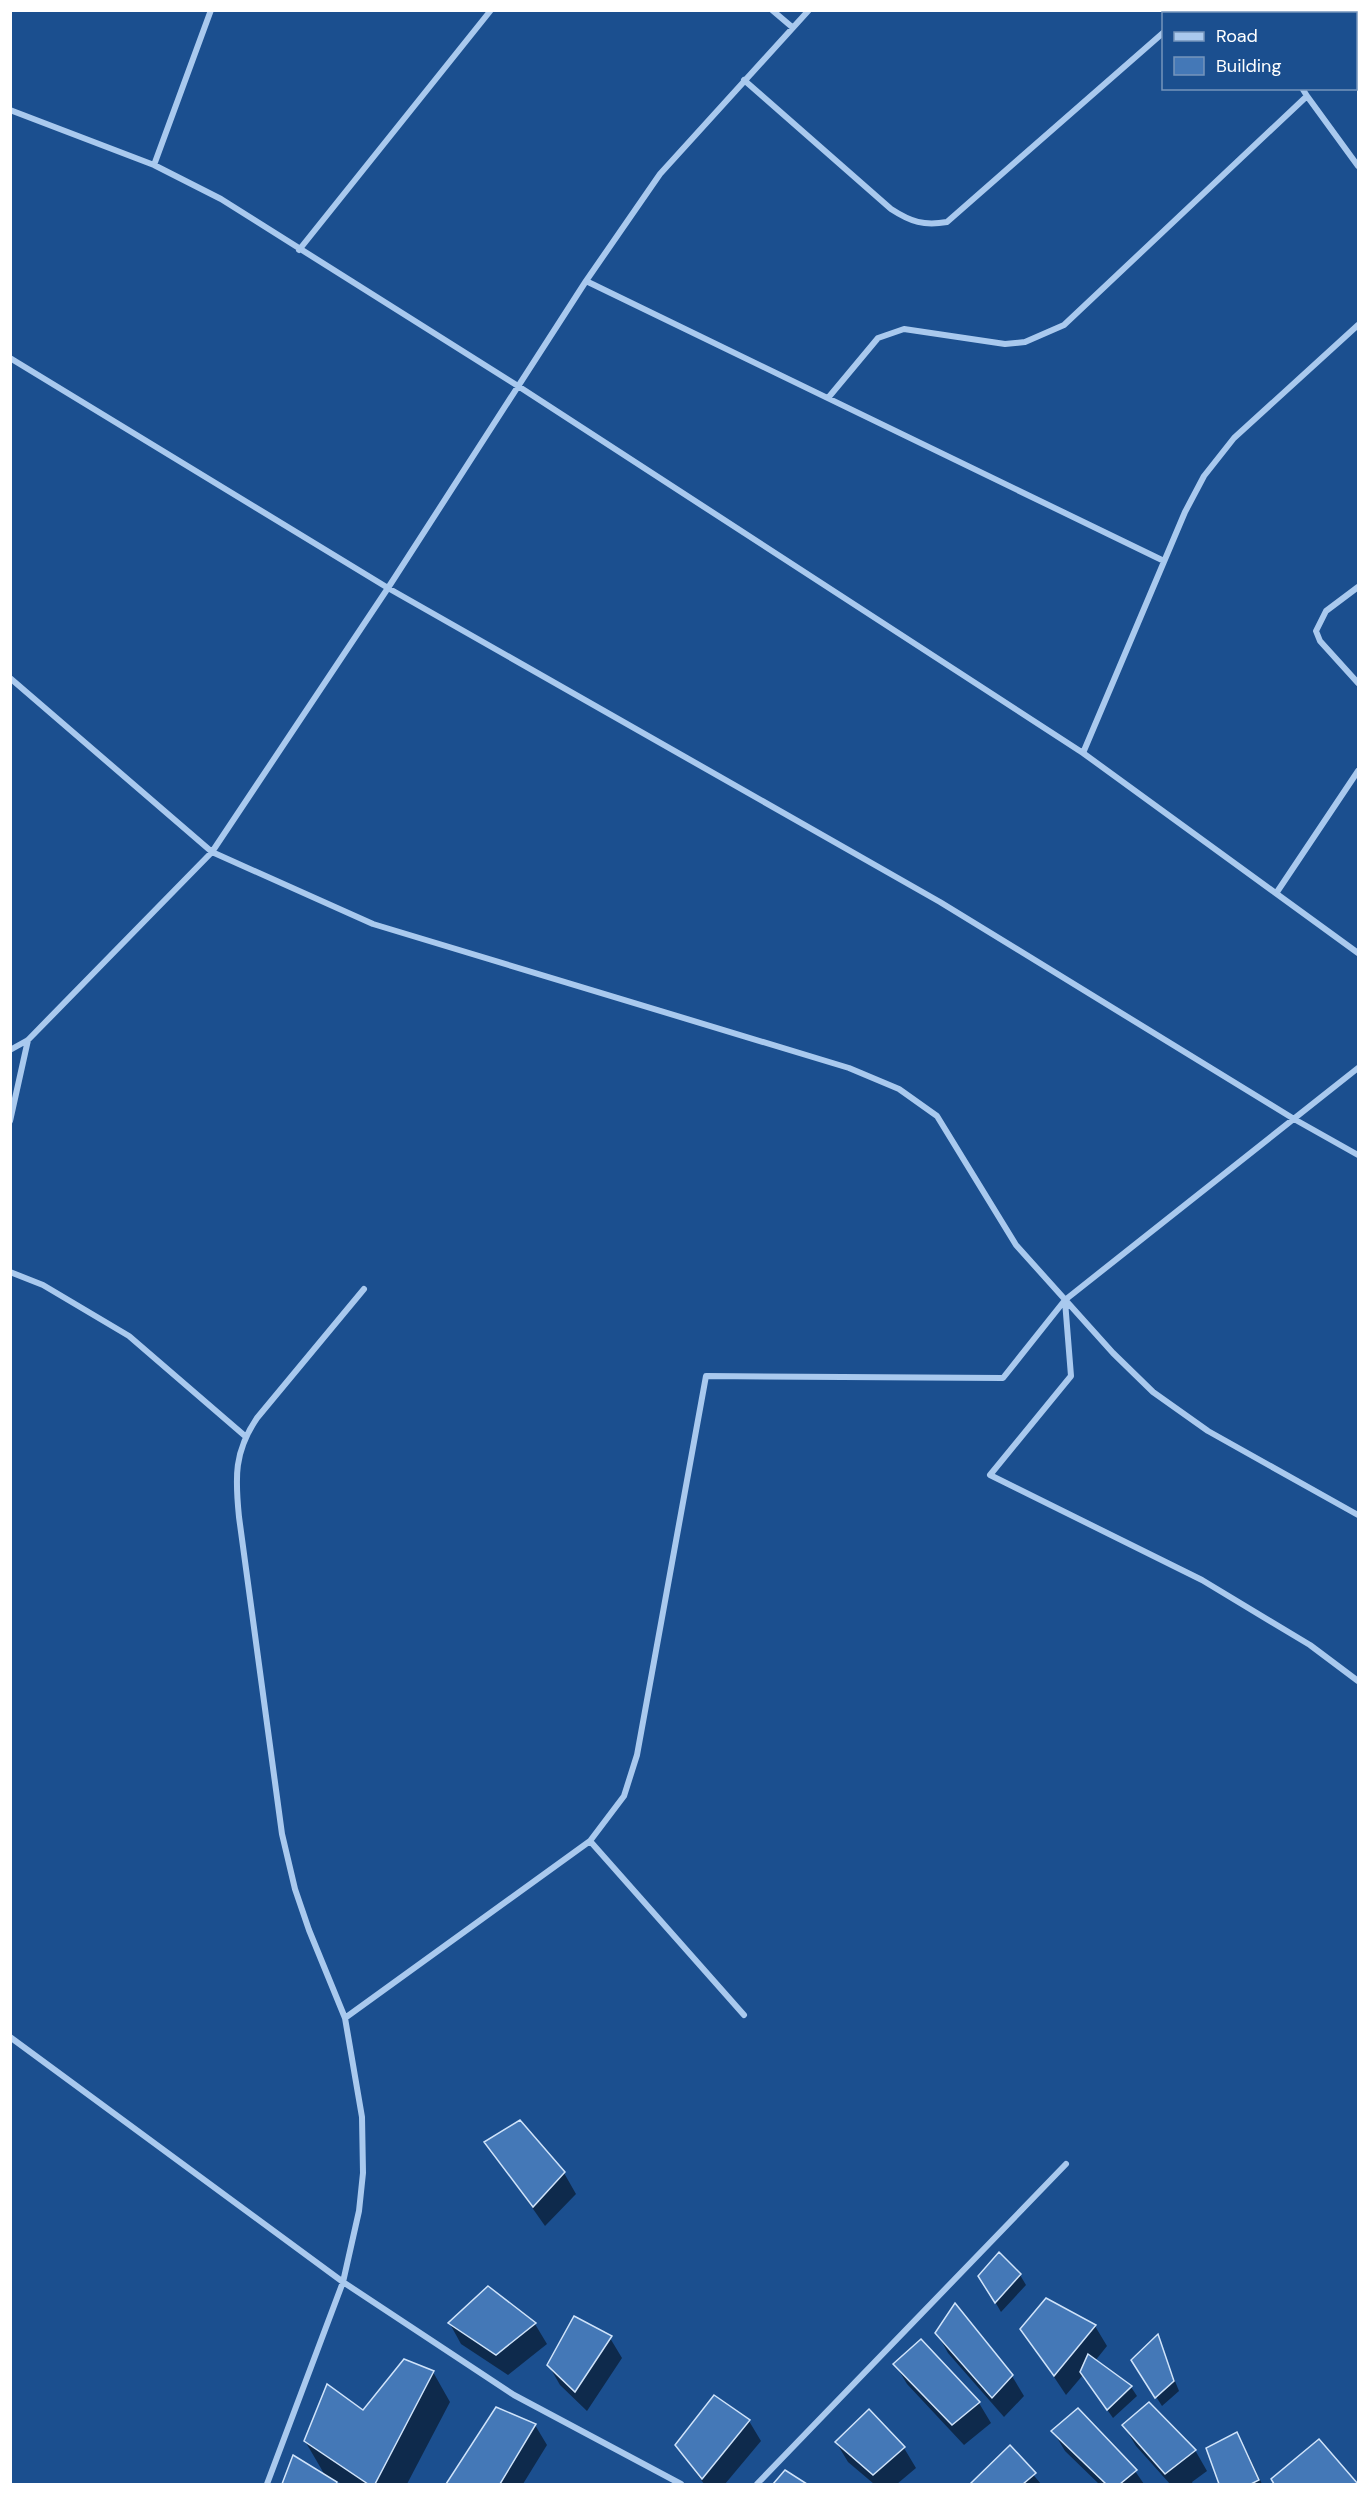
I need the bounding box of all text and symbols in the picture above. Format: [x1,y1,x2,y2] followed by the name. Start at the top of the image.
[1162,12,1357,90] legend
[1216,24,1258,48] text: Road
[1216,54,1281,78] text: Building

